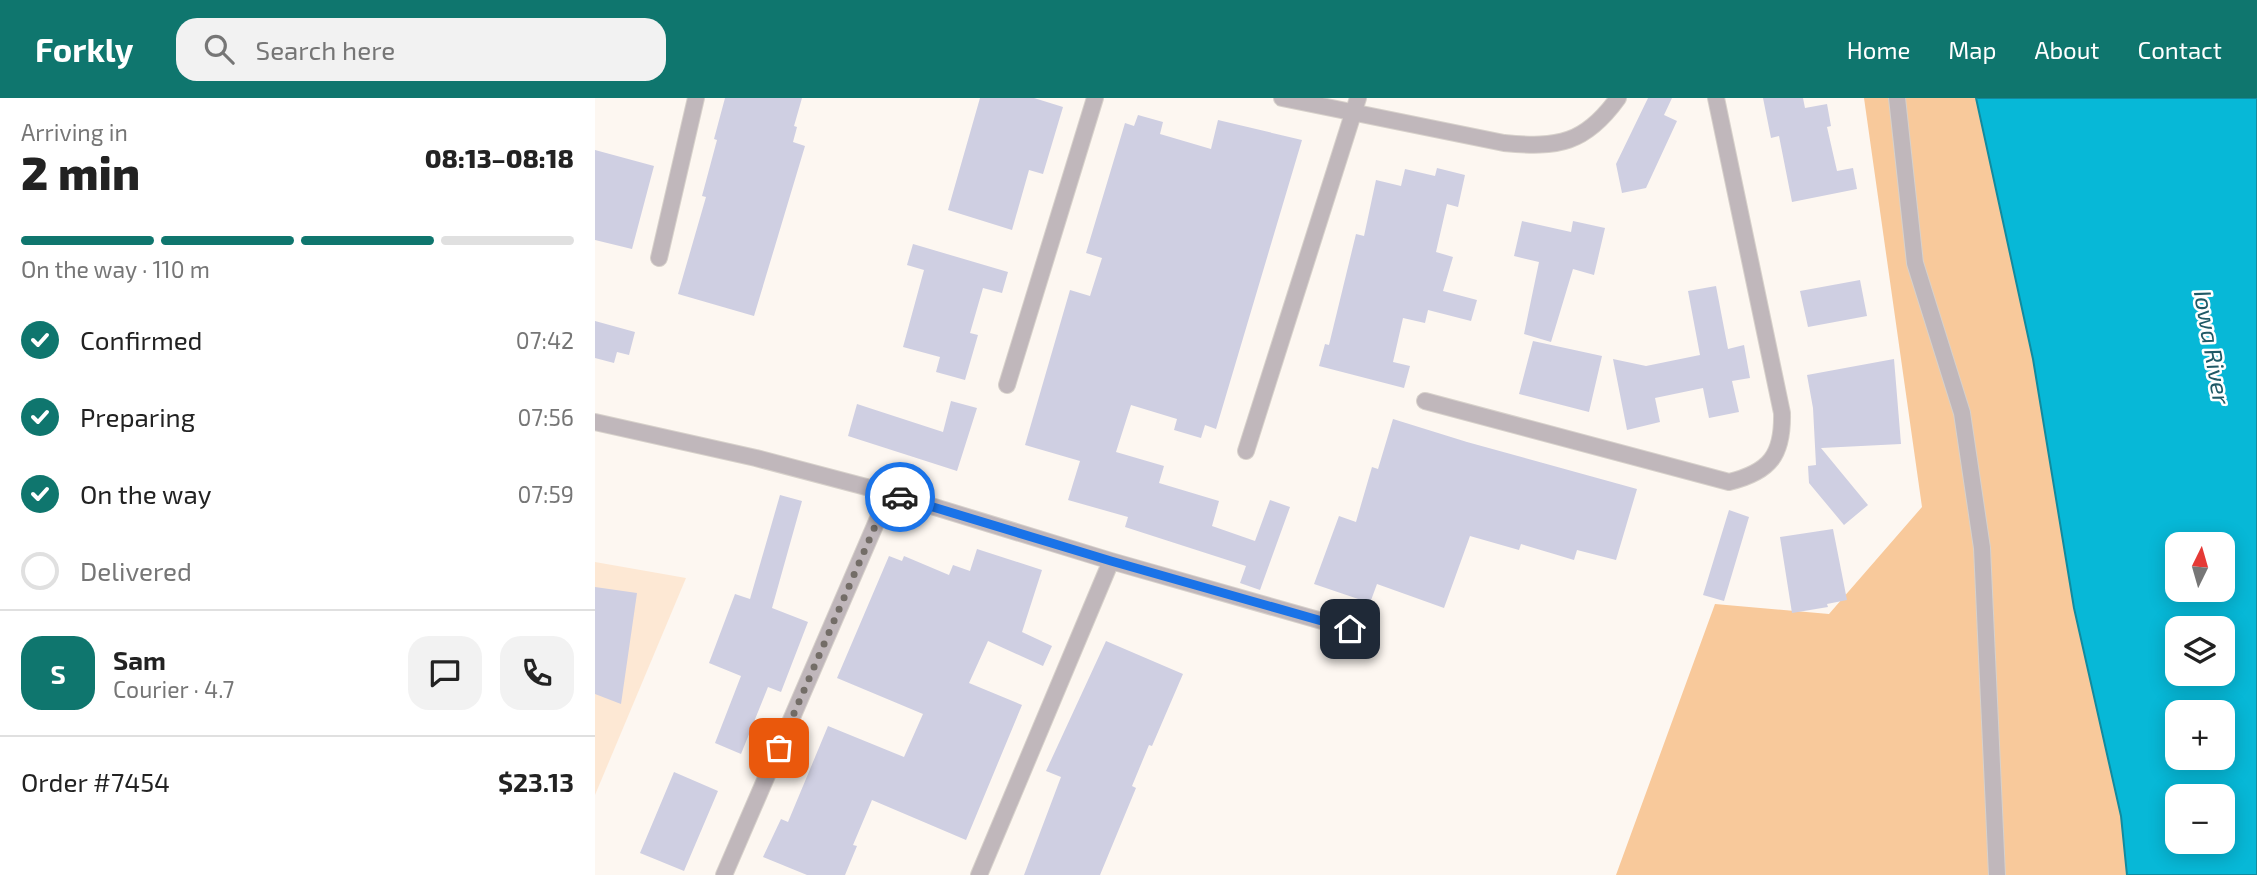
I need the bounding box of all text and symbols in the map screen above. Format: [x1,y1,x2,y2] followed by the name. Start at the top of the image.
[176,18,666,81] search box
[35,29,134,69] text: Forkly
[200,30,238,68] icon: search
[256,34,395,65] text: Search here
[1847,35,1910,64] text: Home
[1948,35,1996,64] text: Map
[2034,35,2100,64] text: About
[2138,35,2222,64] text: Contact
[21,118,128,146] text: Arriving in
[425,142,574,173] text: 08:13–08:18
[21,144,140,199] text: 2 min
[21,255,210,283] text: On the way · 110 m
[2189,288,2237,407] water label: Iowa River
[21,321,59,359] icon: check
[80,324,203,355] text: Confirmed
[516,326,574,354] text: 07:42
[21,398,59,436] icon: check
[80,401,195,432] text: Preparing
[517,403,574,431] text: 07:56
[865,462,935,532] courier
[21,475,59,513] icon: check
[80,478,211,509] text: On the way
[881,478,919,516] icon: car
[517,480,574,508] text: 07:59
[2165,532,2235,602] north arrow
[2165,532,2235,854] map controls
[80,555,192,586] text: Delivered
[1320,599,1380,659] pin
[1331,610,1369,648] icon: home
[2165,616,2235,686] button: layers
[408,636,482,710] button: chat
[500,636,574,710] button: phone
[113,644,166,675] text: Sam
[50,658,66,689] text: S
[113,675,234,703] text: Courier · 4.7
[2165,700,2235,770] button: +
[749,718,809,778] pin
[760,729,798,767] icon: bag
[21,766,170,797] text: Order #7454
[498,766,574,797] text: $23.13
[2165,784,2235,854] button: −

